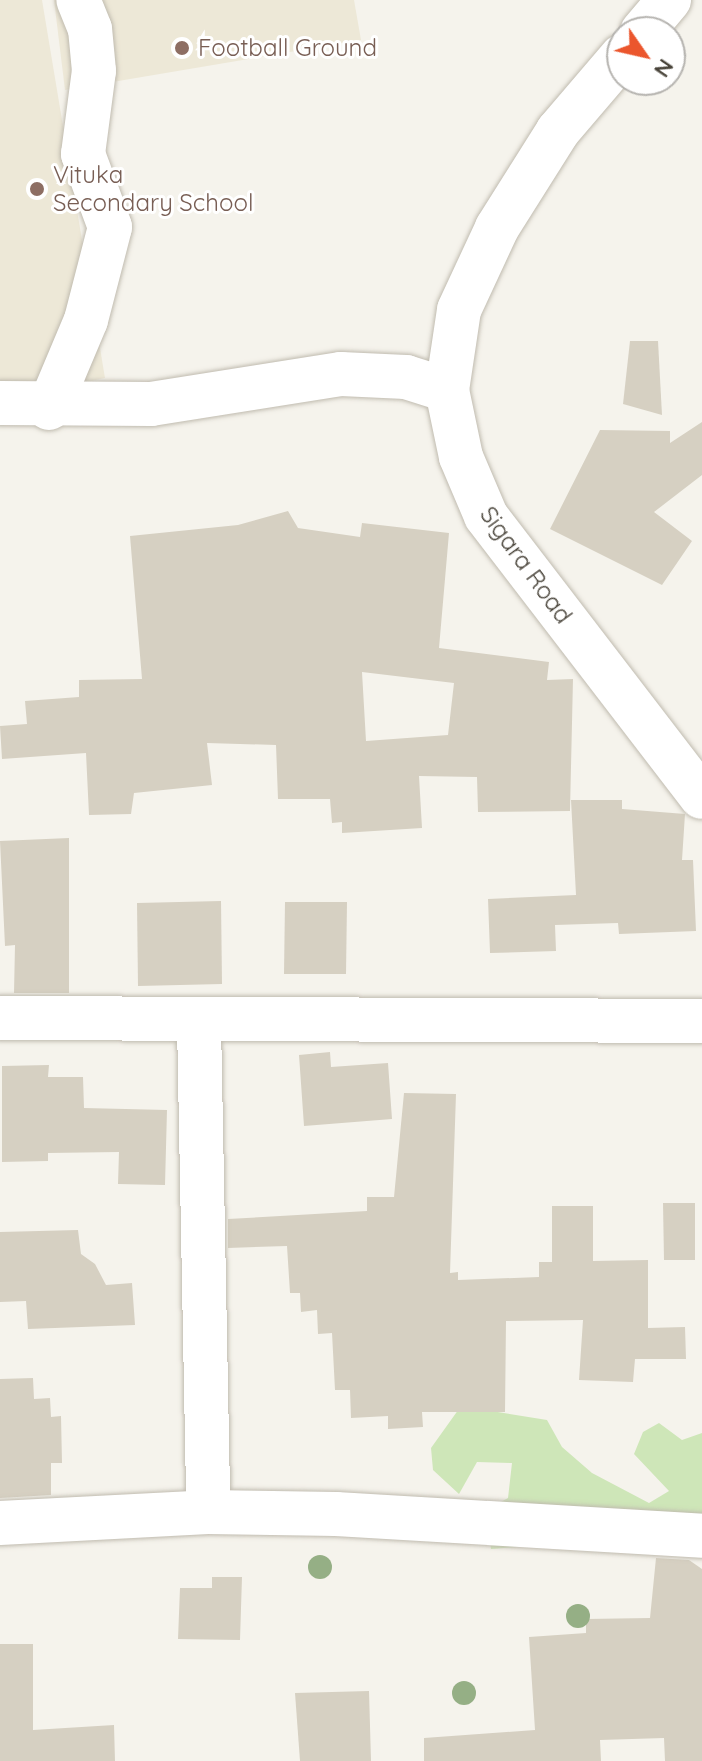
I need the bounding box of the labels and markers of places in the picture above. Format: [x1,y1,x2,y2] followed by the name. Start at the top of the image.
[198,34,377,62] place label: Football Ground
[173,39,191,57] marker: Football Ground
[53,161,253,217] place label: Vituka Secondary School
[28,180,46,198] marker: Vituka Secondary School

